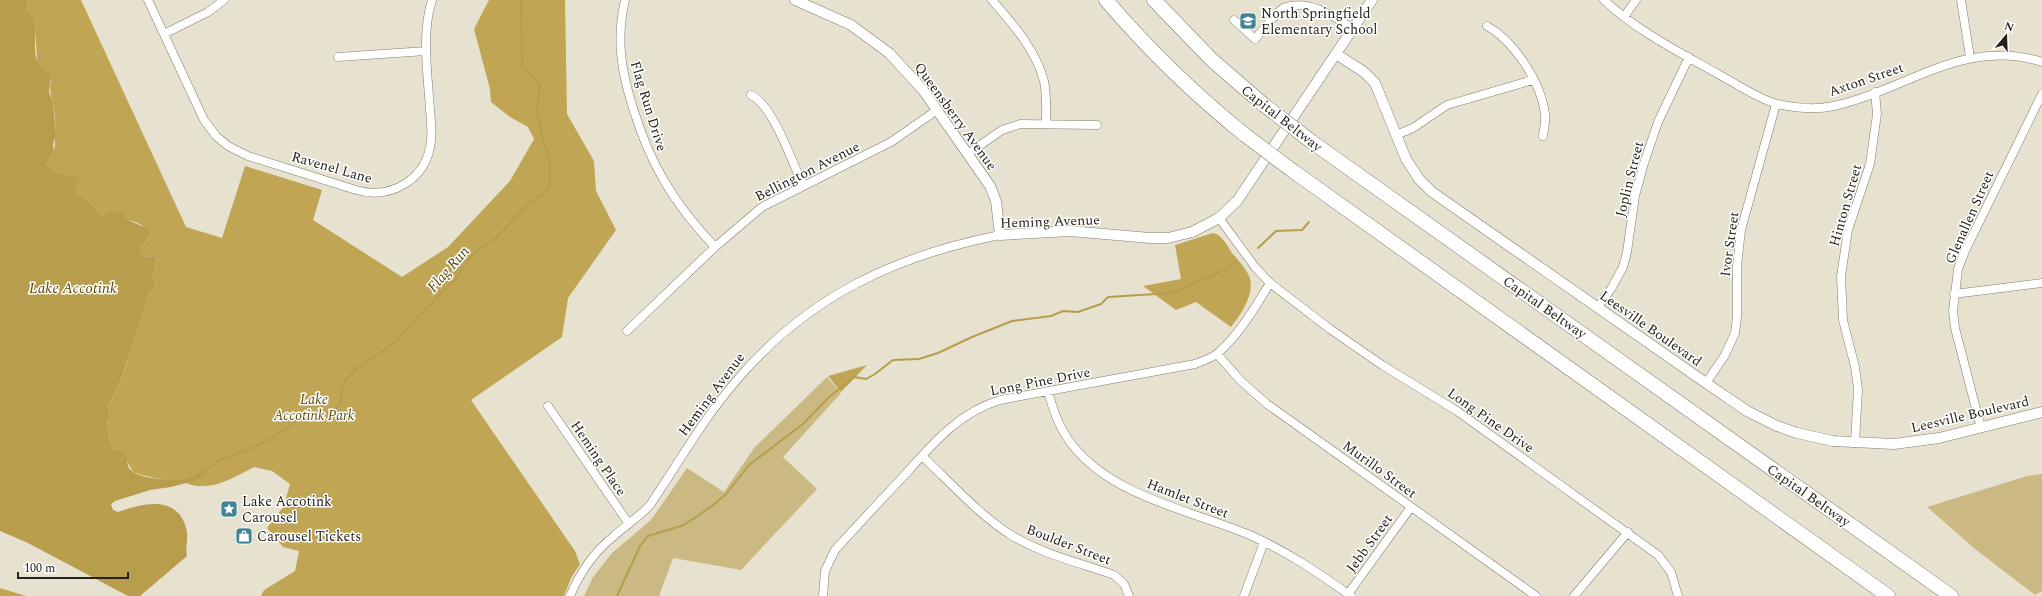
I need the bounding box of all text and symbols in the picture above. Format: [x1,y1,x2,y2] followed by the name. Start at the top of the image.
[1261,3,1377,40] place label: North Springfield Elementary School
[1238,11,1258,31] school or university icon: North Springfield Elementary School
[1986,16,2026,56] north arrow
[2002,18,2016,37] text: N
[1826,57,1907,102] street label: Axton Street
[625,58,672,154] street label: Flag Run Drive
[909,58,1002,175] street label: Queensberry Avenue
[1237,80,1328,158] street label: Capital Beltway
[751,136,863,207] street label: Bellington Avenue
[1610,139,1649,219] street label: Joplin Street
[289,146,375,189] street label: Ravenel Lane
[1824,161,1867,249] street label: Hinton Street
[1940,167,1999,267] street label: Glenallen Street
[1000,209,1101,234] street label: Heming Avenue
[1715,210,1744,278] street label: Ivor Street
[422,241,475,298] water label: Flag Run
[1499,271,1592,345] street label: Capital Beltway
[29,277,117,300] water label: Lake Accotink
[1595,285,1706,372] street label: Leesville Boulevard
[673,348,750,441] street label: Heming Avenue
[988,361,1092,401] street label: Long Pine Drive
[1443,383,1539,458] street label: Long Pine Drive
[273,389,355,426] park label: Lake Accotink Park
[1909,391,2031,438] street label: Leesville Boulevard
[566,416,632,500] street label: Heming Place
[1338,435,1421,504] street label: Murillo Street
[1763,459,1856,533] street label: Capital Beltway
[1144,473,1232,524] street label: Hamlet Street
[242,491,332,528] place label: Lake Accotink Carousel
[219,499,239,519] place icon: Lake Accotink Carousel
[1341,510,1398,577] street label: Jebb Street
[1023,519,1114,570] street label: Boulder Street
[234,526,254,546] shop icon: Carousel Tickets
[257,526,361,547] place label: Carousel Tickets
[18,554,128,580] scale bar
[24,559,55,578] text: 100 m

